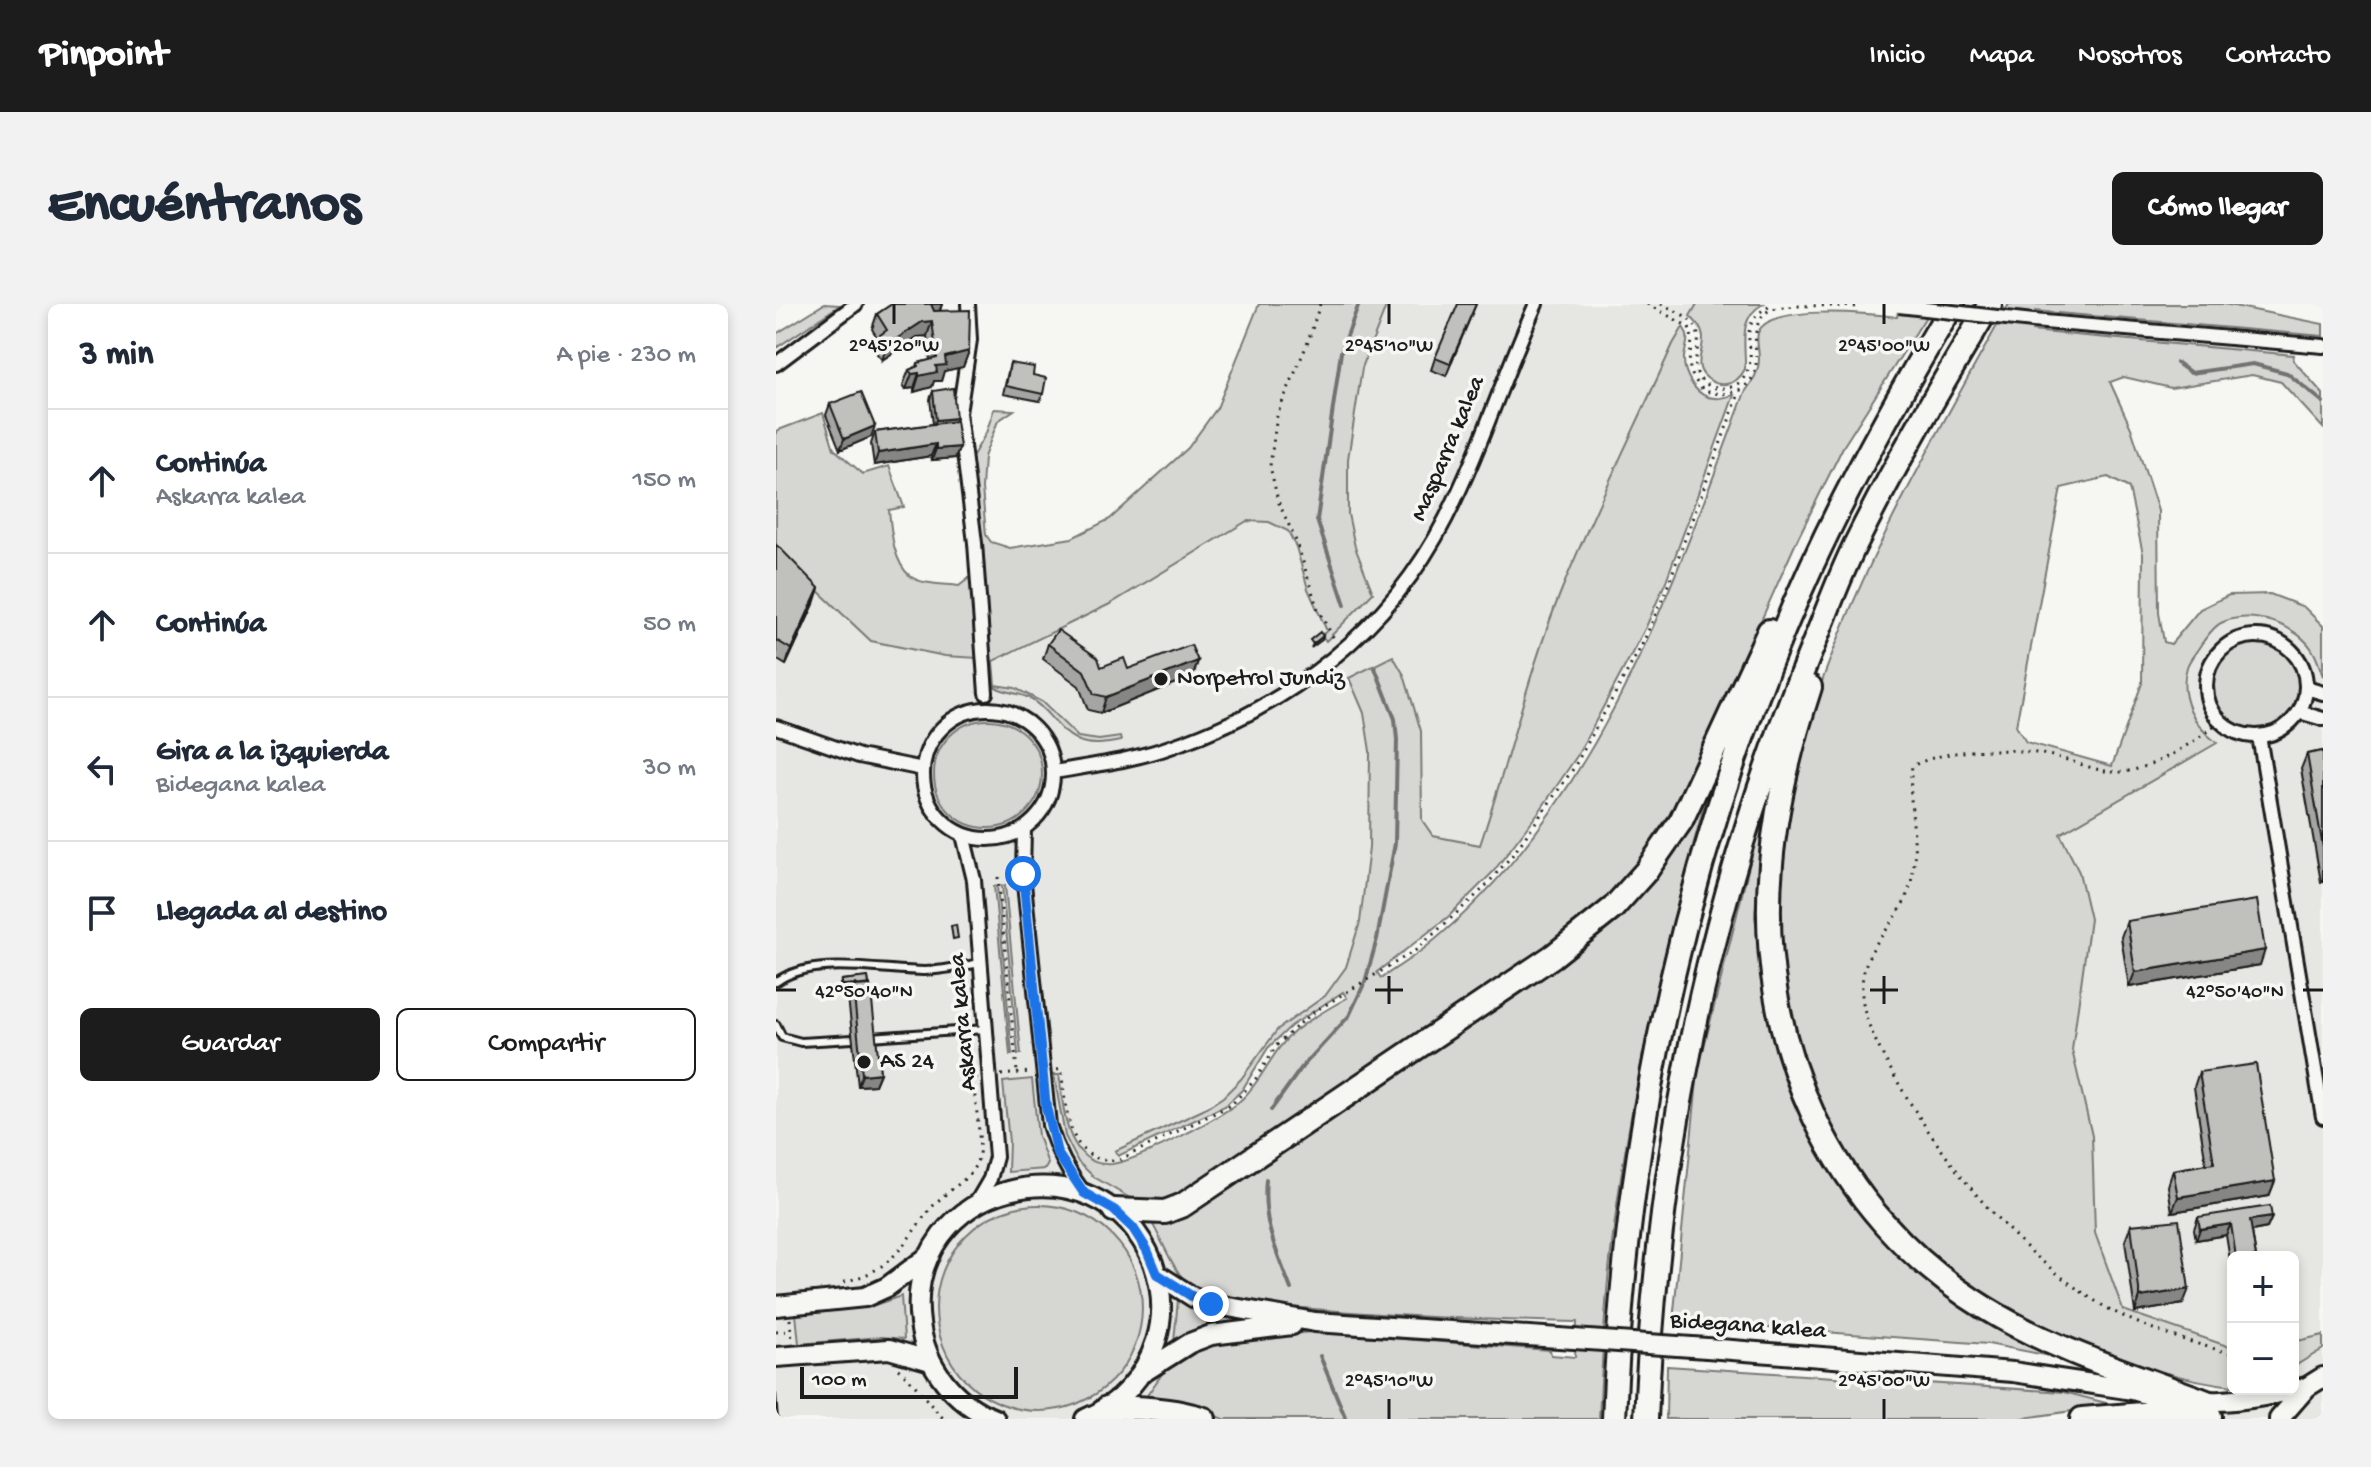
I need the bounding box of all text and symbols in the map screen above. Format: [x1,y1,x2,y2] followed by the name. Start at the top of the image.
[40,34,168,78] text: Pinpoint
[1869,40,1925,73] text: Inicio
[1969,40,2034,73] text: Mapa
[2078,40,2182,73] text: Nosotros
[2226,40,2331,73] text: Contacto
[2112,172,2323,245] button: Cómo llegar
[48,175,360,241] text: Encuéntranos
[80,336,153,376] text: 3 min
[849,336,939,359] text: 2°45'20"W
[1345,336,1433,359] text: 2°45'10"W
[1838,336,1930,359] text: 2°45'00"W
[557,341,696,372] text: A pie · 230 m
[1405,371,1493,526] street label: Masparra kalea
[156,448,266,483] text: Continúa
[80,459,124,503] icon: ahead
[632,466,696,497] text: 150 m
[156,483,306,514] text: Askarra kalea
[80,603,124,647] icon: ahead
[156,608,266,643] text: Continúa
[643,610,696,641] text: 50 m
[1177,665,1346,694] place label: Norpetrol Jundiz
[1152,670,1170,688] marker: Norpetrol Jundiz
[156,736,389,771] text: Gira a la izquierda
[80,747,124,791] icon: left
[643,754,696,785] text: 30 m
[156,771,325,802] text: Bidegana kalea
[1005,856,1041,892] route start
[80,891,124,935] icon: arrive
[156,896,387,931] text: Llegada al destino
[943,951,984,1092] street label: Askarra kalea
[815,982,913,1005] text: 42°50'40"N
[2186,982,2284,1005] text: 42°50'40"N
[80,1008,380,1081] button: Guardar
[396,1008,696,1081] button: Compartir
[880,1048,935,1077] place label: AS 24
[855,1053,873,1071] marker: AS 24
[2227,1251,2299,1395] map controls
[2227,1251,2299,1323] button: +
[1193,1286,1229,1322] route end
[1668,1307,1828,1347] street label: Bidegana kalea
[2227,1323,2299,1395] button: −
[800,1363,1018,1399] scale bar
[812,1368,867,1394] text: 100 m
[1345,1371,1433,1394] text: 2°45'10"W
[1838,1371,1930,1394] text: 2°45'00"W

